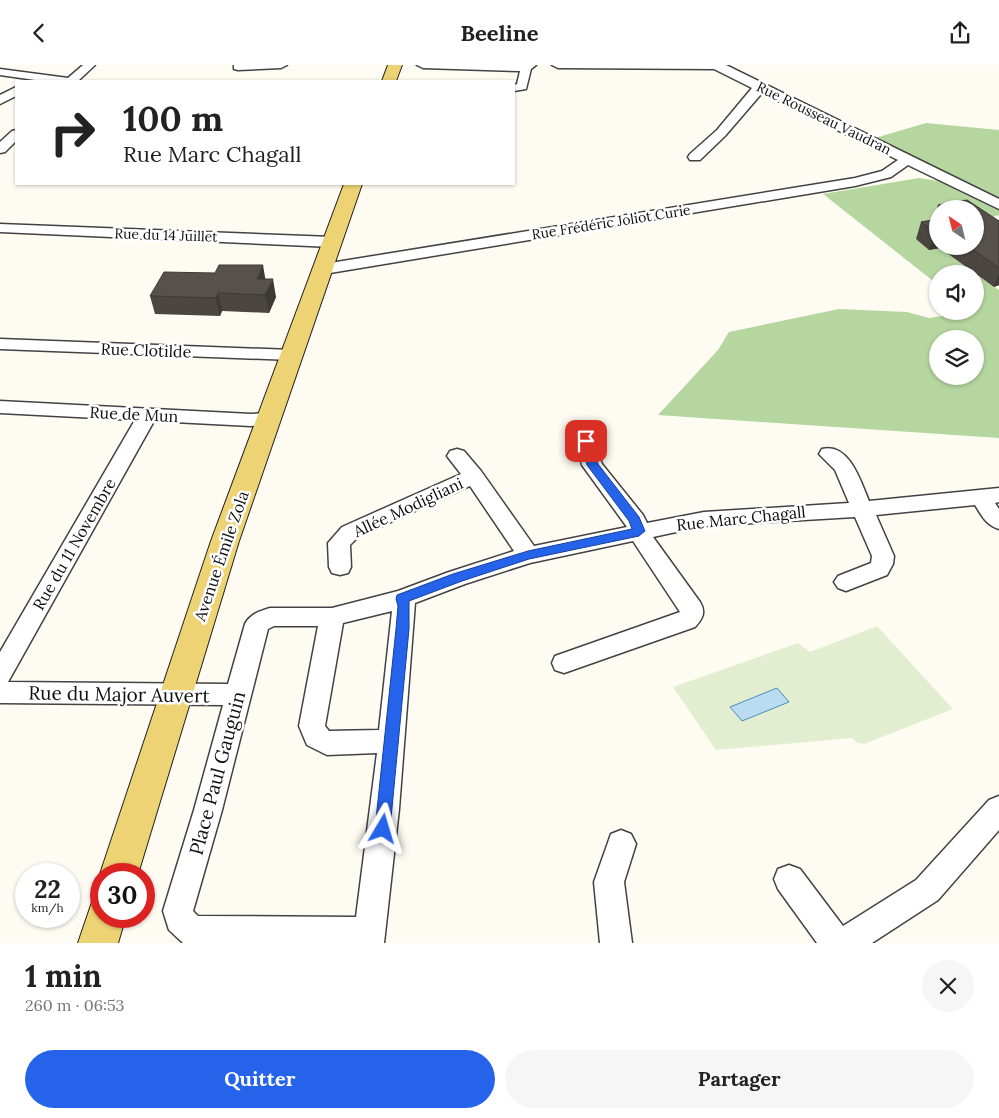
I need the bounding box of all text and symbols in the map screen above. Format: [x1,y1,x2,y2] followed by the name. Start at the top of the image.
[25,19,53,47] icon: back
[460,19,539,47] text: Beeline
[946,19,974,47] icon: share
[754,78,895,159] street label: Rue Rousseau Vaudran
[123,96,223,141] text: 100 m
[40,100,105,165] icon: right
[123,140,301,168] text: Rue Marc Chagall
[530,200,692,243] street label: Rue Frédéric Joliot Curie
[929,200,984,255] north arrow
[929,200,984,385] map controls
[114,224,218,246] street label: Rue du 14 Juillet
[929,265,984,320] button: sound
[929,330,984,385] button: layers
[100,338,192,362] street label: Rue Clotilde
[89,402,179,426] street label: Rue de Mun
[565,420,607,462] pin
[572,427,600,455] icon: arrive
[349,473,466,542] street label: Allée Modigliani
[28,474,120,613] street label: Rue du 11 Novembre
[189,488,253,625] street label: Avenue Émile Zola
[675,501,807,535] street label: Rue Marc Chagall
[28,680,211,708] street label: Rue du Major Auvert
[184,689,250,857] street label: Place Paul Gauguin
[356,802,408,854] position arrow
[90,863,155,928] speed limit sign: 30
[34,873,61,905] text: 22
[31,900,64,915] text: km/h
[25,957,102,995] text: 1 min
[922,960,974,1012] button: close
[25,995,125,1015] text: 260 m · 06:53
[25,1050,495,1108] button: Quitter
[505,1050,974,1108] button: Partager

